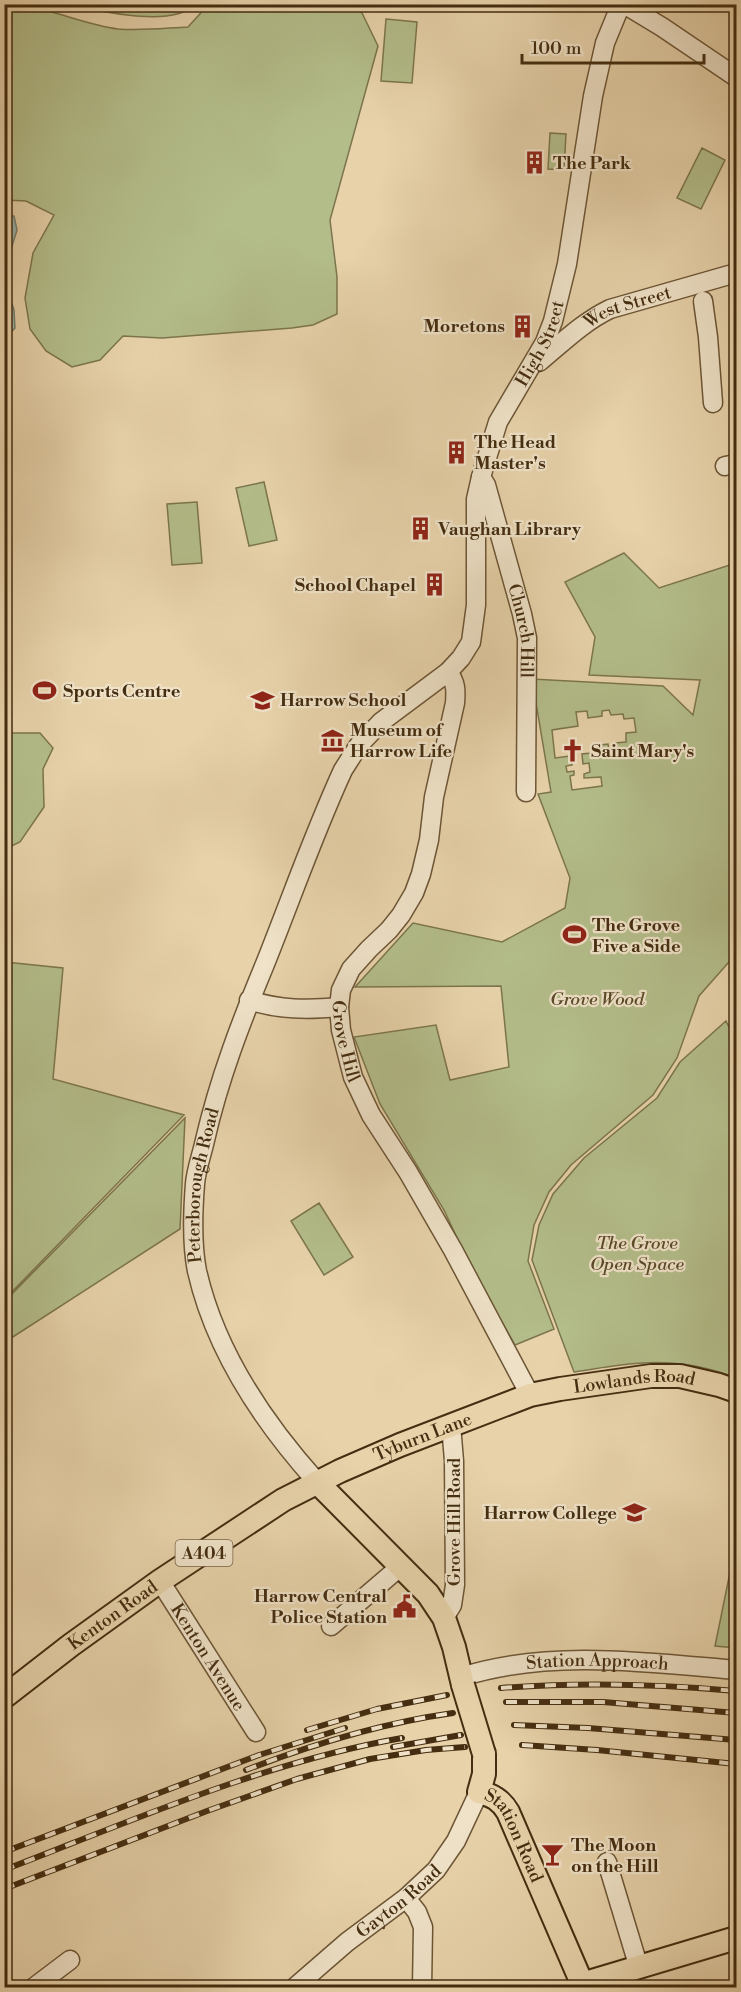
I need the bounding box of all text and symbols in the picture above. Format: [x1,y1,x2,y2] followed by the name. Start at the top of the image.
[522,27,704,65] scale bar
[531,37,582,60] text: 100 m
[522,150,548,176] building icon: The Park
[553,152,632,175] place label: The Park
[579,281,674,334] street label: West Street
[510,298,570,391] street label: High Street
[510,313,536,339] building icon: Moretons
[423,315,505,338] place label: Moretons
[474,431,556,475] place label: The Head Master's
[443,439,469,465] building icon: The Head Master's
[407,516,433,542] building icon: Vaughan Library
[437,518,582,541] place label: Vaughan Library
[421,572,447,598] building icon: School Chapel
[295,574,416,597] place label: School Chapel
[502,581,539,679] street label: Church Hill
[32,678,58,704] sports icon: Sports Centre
[63,680,181,703] place label: Sports Centre
[249,687,275,713] school or university icon: Harrow School
[280,689,406,712] place label: Harrow School
[350,719,453,763] place label: Museum of Harrow Life
[319,727,345,753] museum icon: Museum of Harrow Life
[560,738,586,764] church icon: Saint Mary's
[591,740,695,763] place label: Saint Mary's
[592,914,681,958] place label: The Grove Five a Side
[561,922,587,948] sports icon: The Grove Five a Side
[550,988,645,1011] park label: Grove Wood
[326,999,365,1087] street label: Grove Hill
[182,1104,225,1264] street label: Peterborough Road
[590,1232,685,1276] park label: The Grove Open Space
[572,1364,698,1399] street label: Lowlands Road
[370,1408,475,1467] street label: Tyburn Lane
[443,1457,466,1586] street label: Grove Hill Road
[622,1500,648,1526] school or university icon: Harrow College
[484,1502,617,1525] place label: Harrow College
[176,1540,232,1566] road number: A404
[63,1575,163,1656] street label: Kenton Road
[254,1585,387,1629] place label: Harrow Central Police Station
[392,1593,418,1619] public building icon: Harrow Central Police Station
[165,1599,251,1715] street label: Kenton Avenue
[525,1649,670,1676] street label: Station Approach
[481,1784,548,1887] street label: Station Road
[571,1834,659,1878] place label: The Moon on the Hill
[540,1842,566,1868] bar icon: The Moon on the Hill
[352,1859,447,1943] street label: Gayton Road

